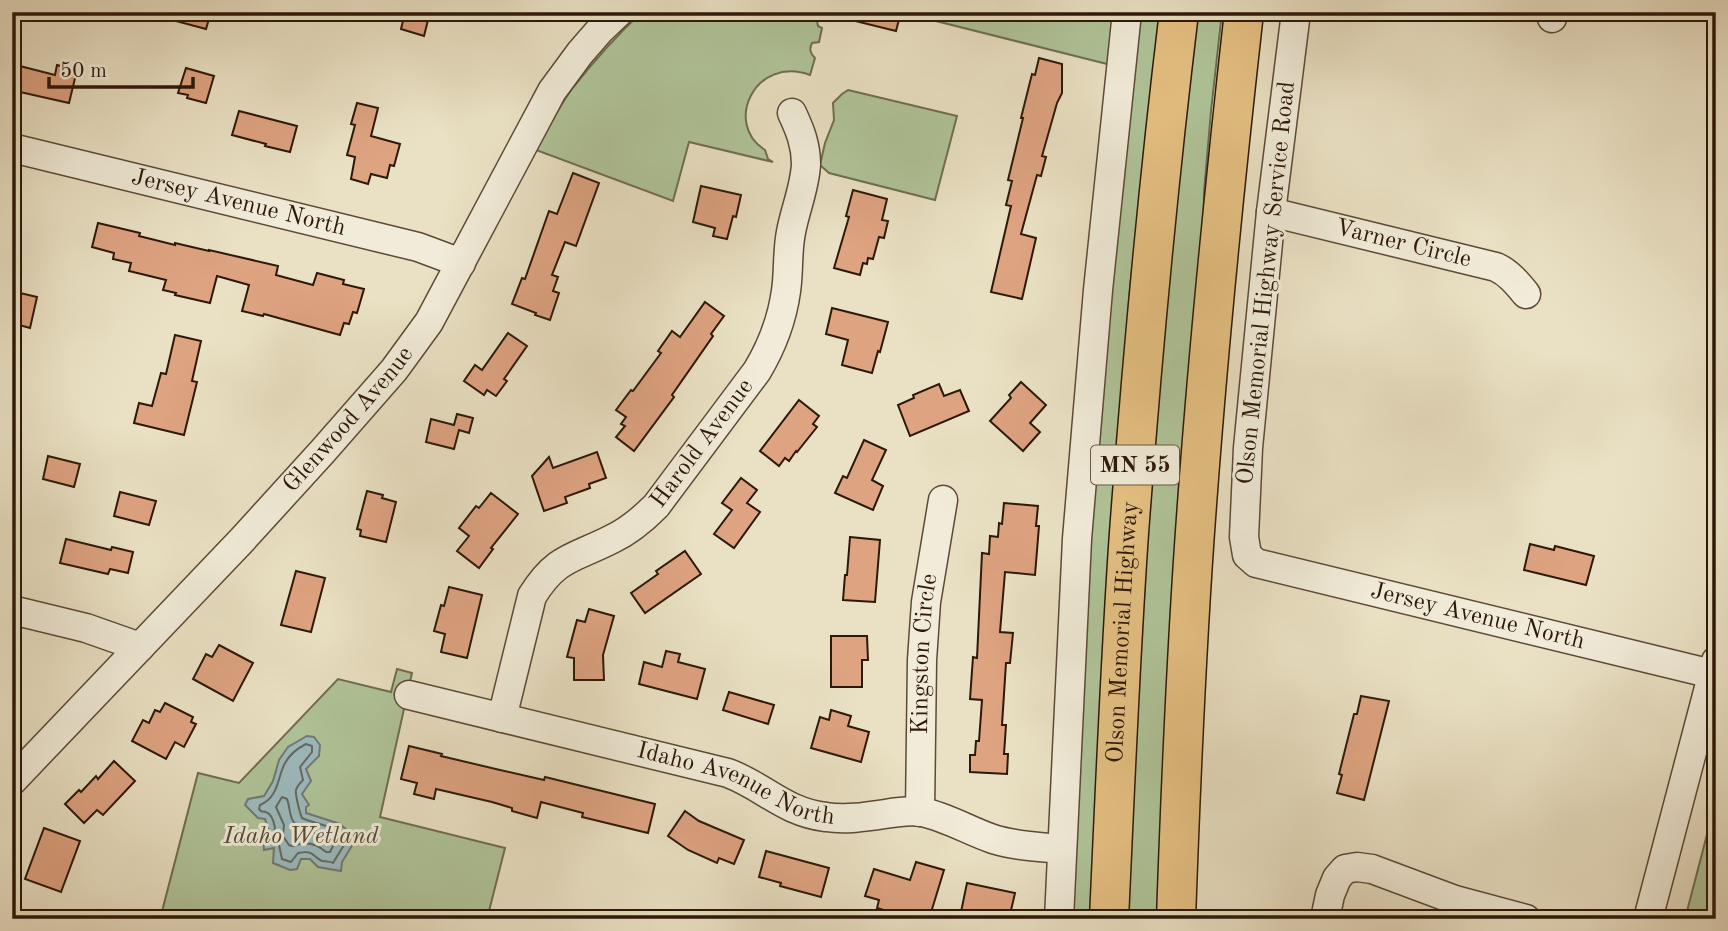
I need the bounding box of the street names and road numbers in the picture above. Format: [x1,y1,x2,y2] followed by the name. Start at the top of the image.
[1234,80,1300,486] street label: Olson Memorial Highway Service Road
[129,166,348,241] street label: Jersey Avenue North
[1333,216,1474,272] street label: Varner Circle
[279,343,418,497] street label: Glenwood Avenue
[647,375,758,513] street label: Harold Avenue
[1091,446,1179,485] road number: MN 55
[1104,500,1143,764] street label: Olson Memorial Highway
[909,572,943,735] street label: Kingston Circle
[1368,579,1587,655] street label: Jersey Avenue North
[634,739,836,830] street label: Idaho Avenue North

